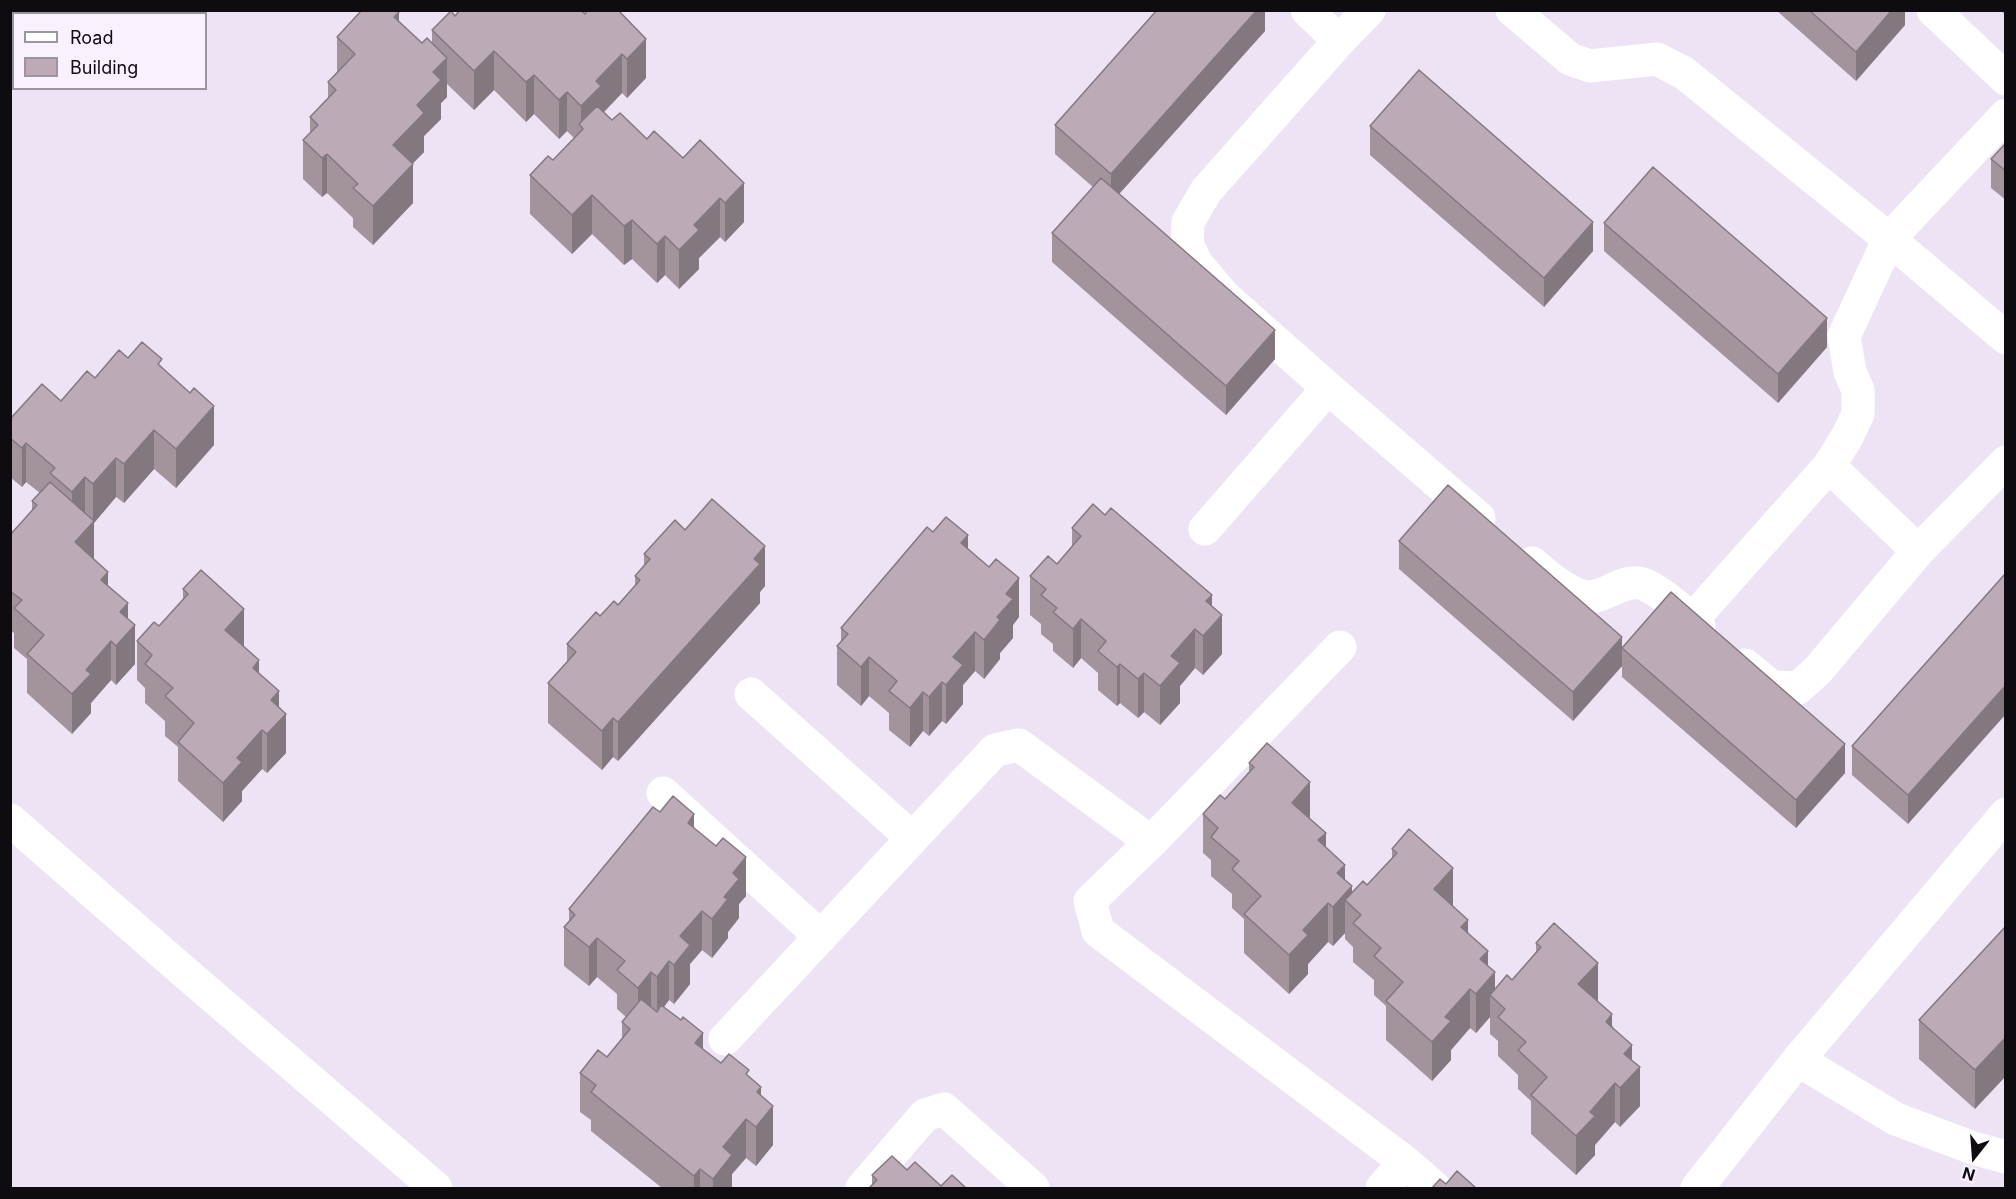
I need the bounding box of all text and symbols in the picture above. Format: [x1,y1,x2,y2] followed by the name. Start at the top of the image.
[12,12,207,90] legend
[70,27,113,48] text: Road
[70,57,138,78] text: Building
[1944,1127,2004,1187] north arrow
[1960,1163,1978,1186] text: N

